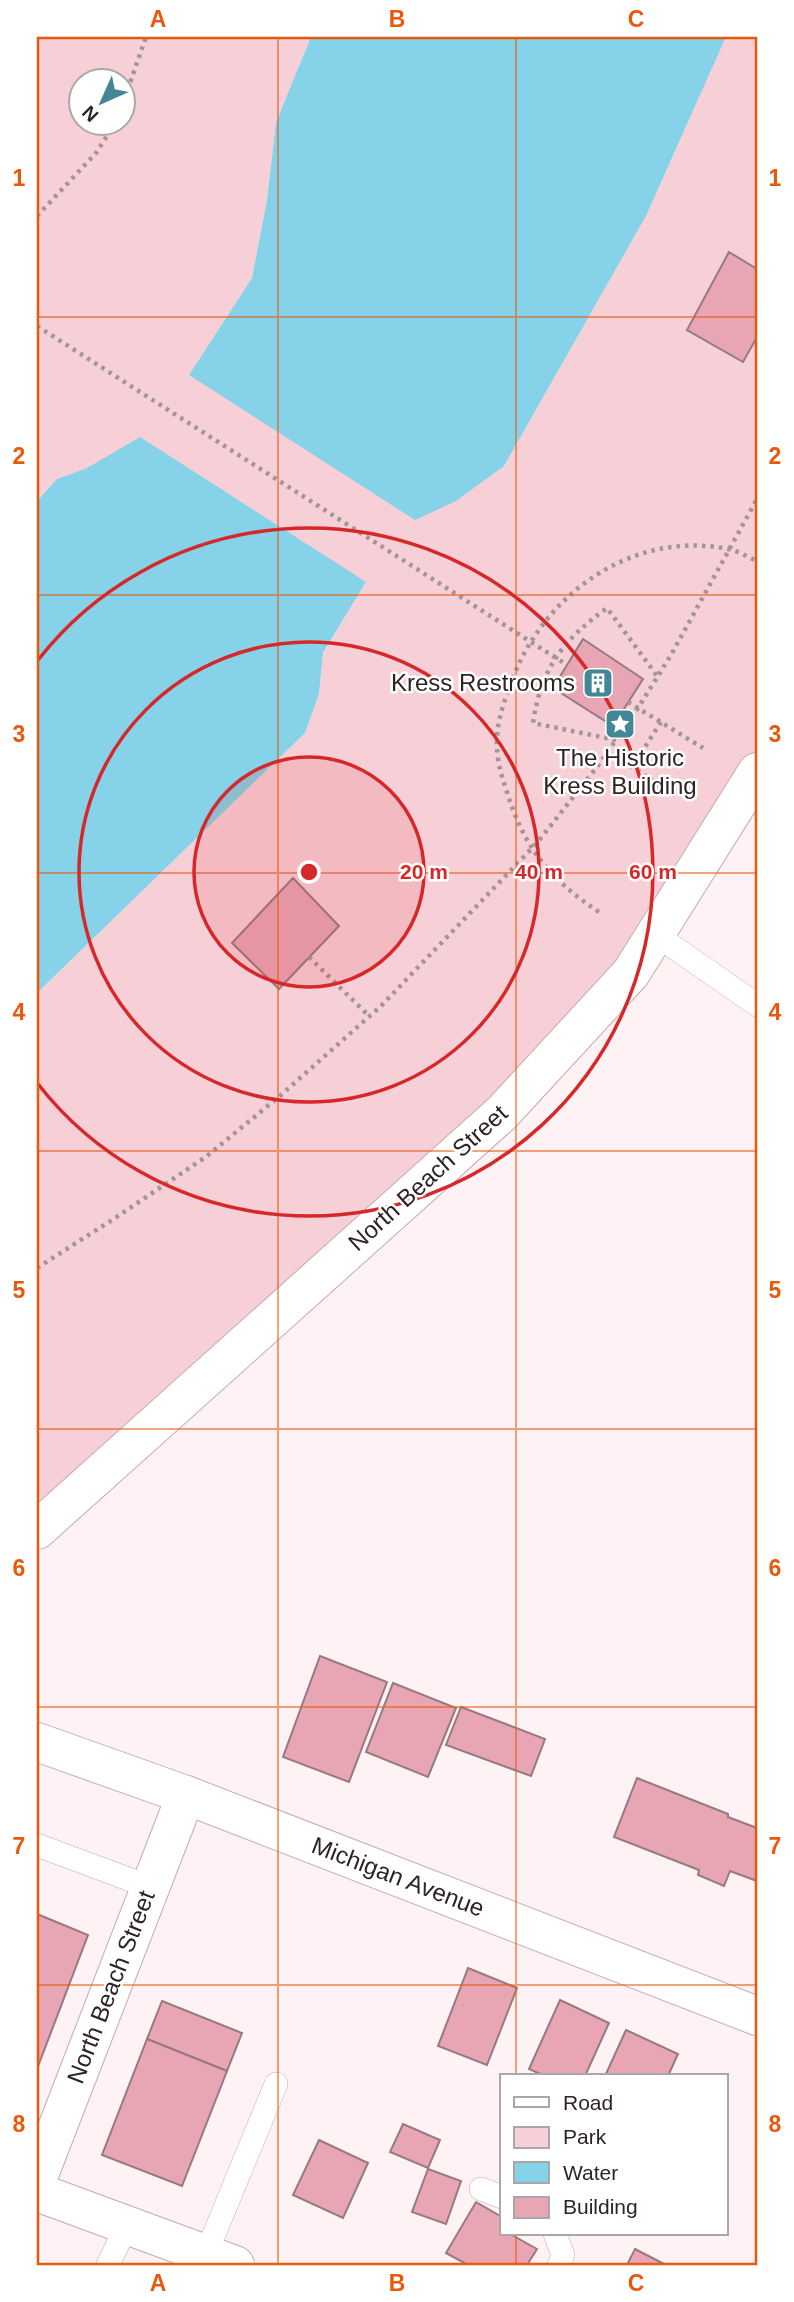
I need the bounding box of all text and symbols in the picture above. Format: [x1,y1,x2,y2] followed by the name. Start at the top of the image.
[150,6,166,32] text: A
[389,6,405,32] text: B
[628,6,644,32] text: C
[66,66,136,136] north arrow
[78,101,103,126] text: N
[13,165,26,191] text: 1
[769,165,782,191] text: 1
[13,443,25,469] text: 2
[769,443,781,469] text: 2
[581,666,615,700] building icon: Kress Restrooms
[391,669,575,696] place label: Kress Restrooms
[603,707,637,741] place icon: The Historic Kress Building
[13,721,25,747] text: 3
[769,721,781,747] text: 3
[543,744,697,799] place label: The Historic Kress Building
[297,860,321,884] centre of rings
[400,860,448,883] text: 20 m
[515,860,563,883] text: 40 m
[629,860,677,883] text: 60 m
[13,999,26,1025] text: 4
[769,999,782,1025] text: 4
[343,1099,513,1256] street label: North Beach Street
[13,1277,26,1303] text: 5
[769,1277,782,1303] text: 5
[13,1555,25,1581] text: 6
[769,1555,781,1581] text: 6
[308,1831,488,1922] street label: Michigan Avenue
[13,1833,25,1859] text: 7
[769,1833,781,1859] text: 7
[61,1886,160,2087] street label: North Beach Street
[500,2074,728,2236] legend
[563,2091,613,2114] text: Road
[13,2111,26,2137] text: 8
[769,2111,782,2137] text: 8
[563,2125,607,2148] text: Park
[563,2161,618,2184] text: Water
[563,2195,638,2218] text: Building
[150,2270,166,2296] text: A
[389,2270,405,2296] text: B
[628,2270,644,2296] text: C

